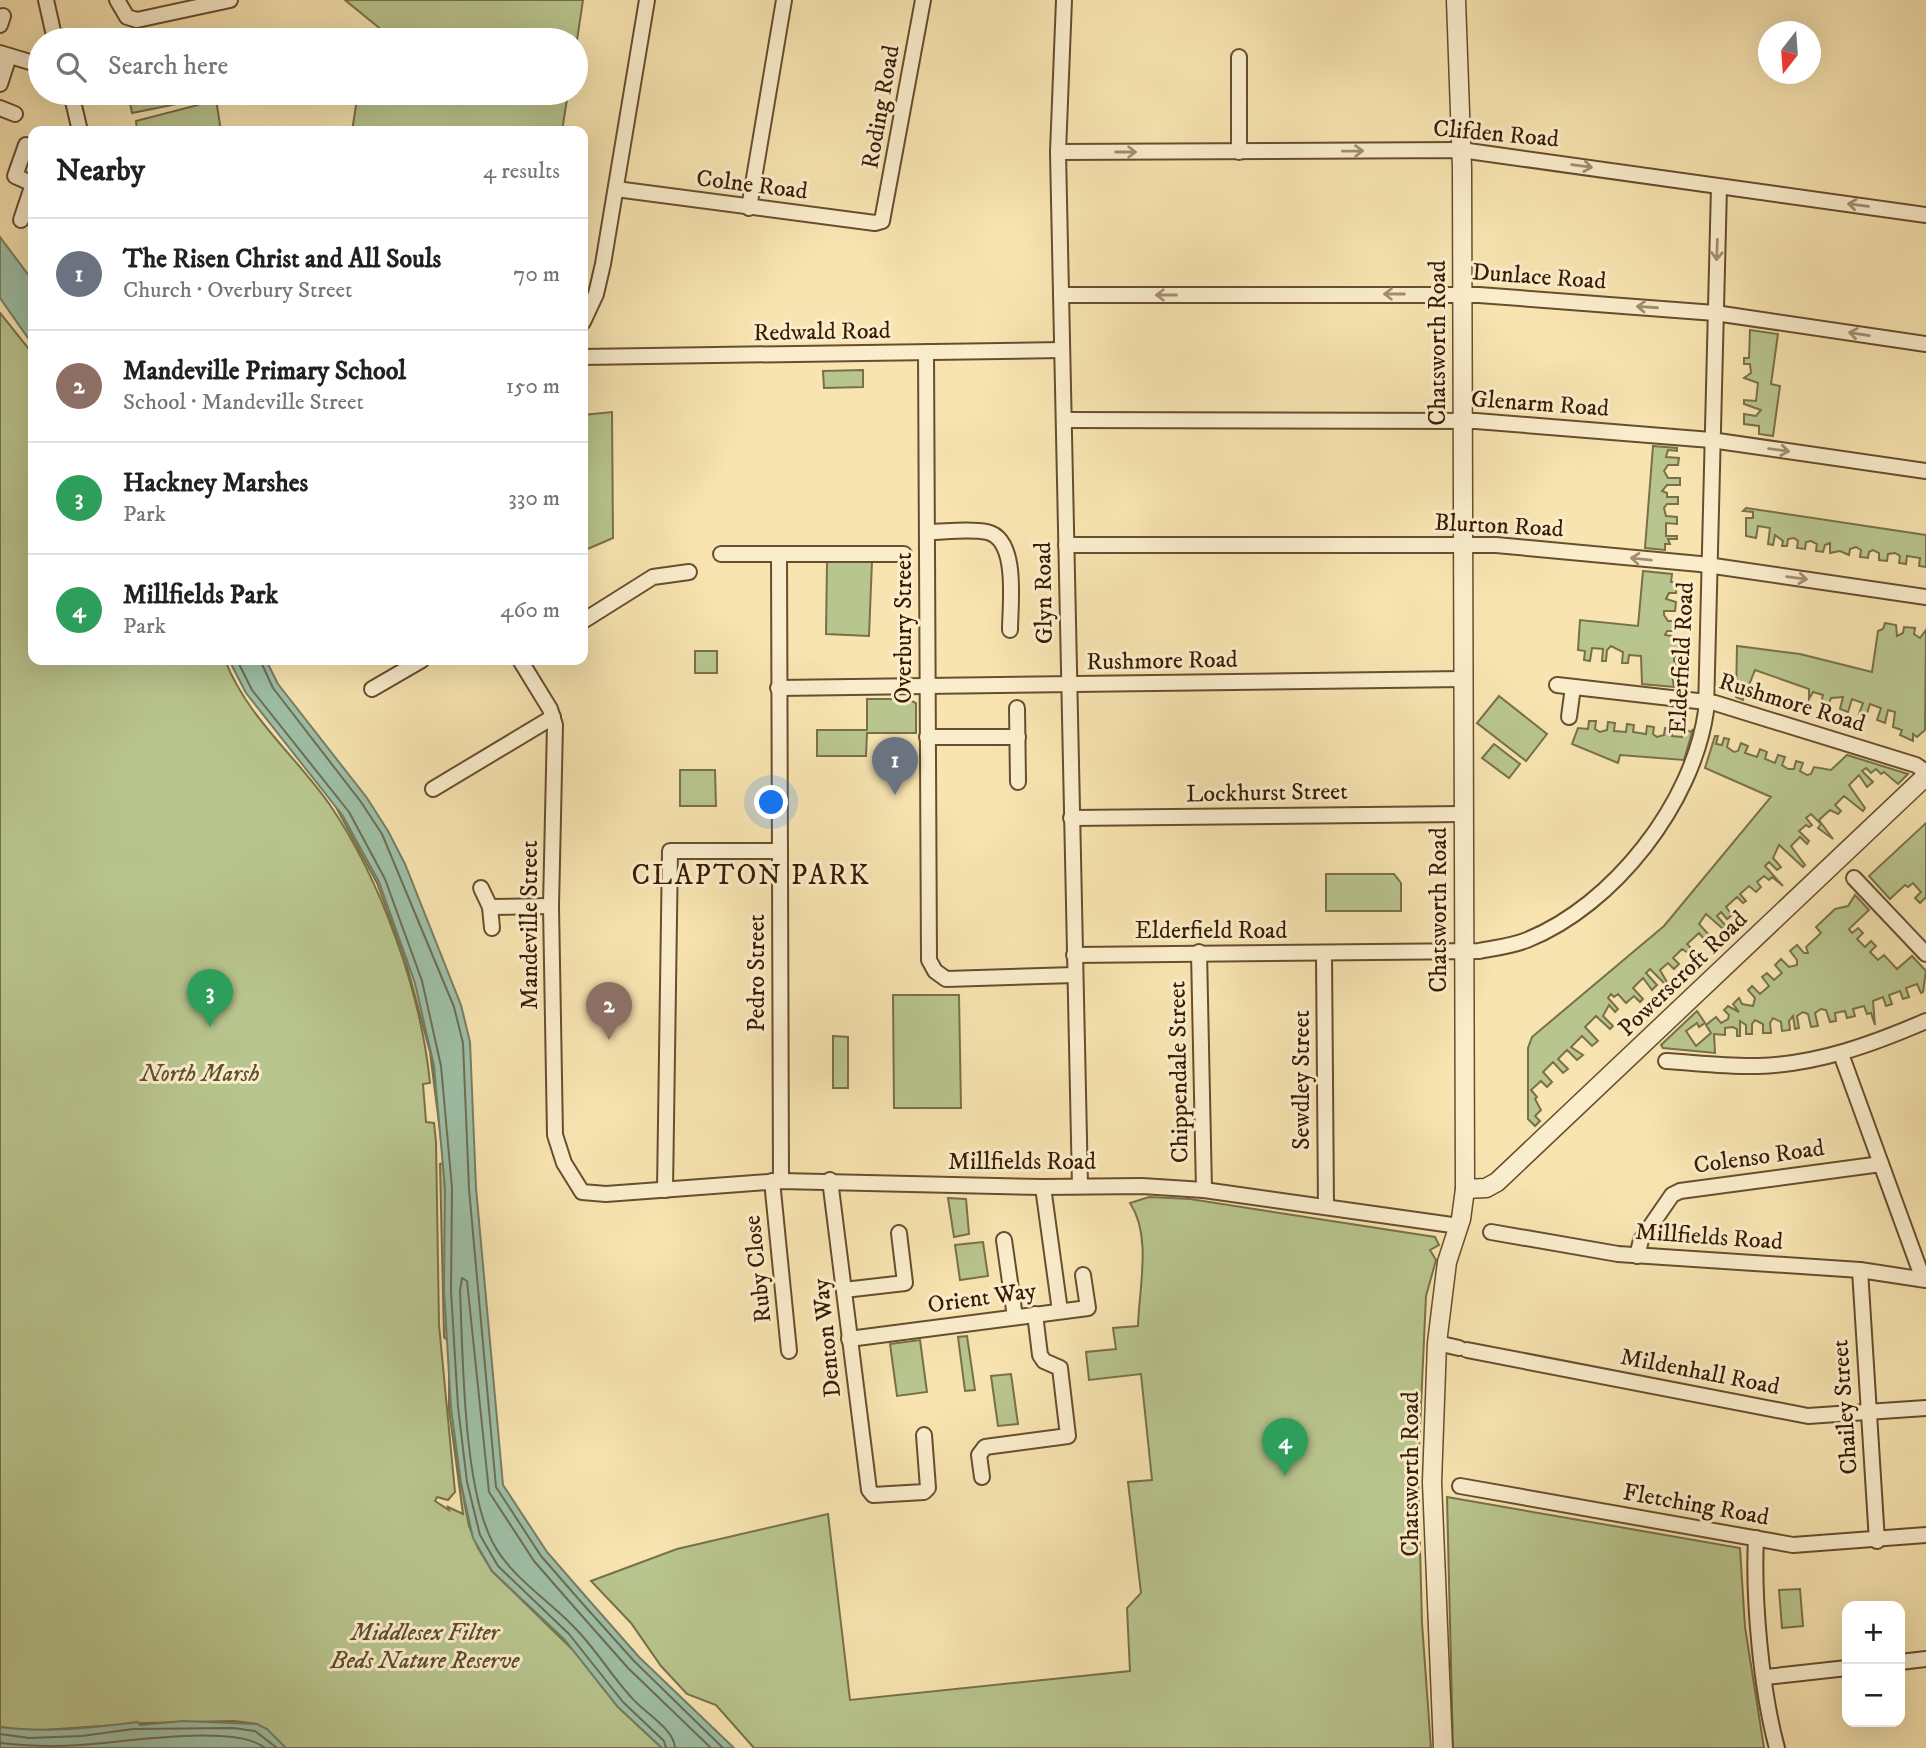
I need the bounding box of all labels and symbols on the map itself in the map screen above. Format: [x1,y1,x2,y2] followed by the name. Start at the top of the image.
[1758,21,1821,84] north arrow
[855,43,907,171] street label: Roding Road
[1432,114,1560,154] street label: Clifden Road
[1114,145,1137,159] one-way arrow
[1342,145,1365,158] one-way arrow
[1570,159,1593,172] one-way arrow
[695,163,809,207] street label: Colne Road
[1848,199,1870,212] one-way arrow
[1711,238,1724,261] one-way arrow
[1471,257,1607,297] street label: Dunlace Road
[1423,260,1453,426] street label: Chatsworth Road
[1383,287,1406,301] one-way arrow
[1155,288,1178,302] one-way arrow
[1636,300,1658,313] one-way arrow
[753,316,891,348] street label: Redwald Road
[1848,327,1870,340] one-way arrow
[1470,384,1610,424] street label: Glenarm Road
[1767,443,1790,456] one-way arrow
[1434,508,1564,544] street label: Blurton Road
[1028,541,1060,644] street label: Glyn Road
[889,552,919,704] street label: Overbury Street
[1631,552,1653,565] one-way arrow
[1786,572,1808,585] one-way arrow
[1663,581,1701,735] street label: Elderfield Road
[1086,645,1238,677] street label: Rushmore Road
[1715,667,1869,739] street label: Rushmore Road
[872,737,918,795] pin: 1
[1186,777,1348,809] street label: Lockhurst Street
[754,785,788,819] your location
[1424,827,1454,993] street label: Chatsworth Road
[515,840,545,1010] street label: Mandeville Street
[631,858,871,893] district label: CLAPTON PARK
[1612,905,1754,1043] street label: Powerscroft Road
[742,914,772,1032] street label: Pedro Street
[1135,916,1287,946] street label: Elderfield Road
[187,969,233,1027] pin: 3
[1162,980,1196,1163] street label: Chippendale Street
[586,982,632,1040] pin: 2
[1287,1010,1317,1150] street label: Sewdley Street
[138,1059,260,1089] park label: North Marsh
[1692,1133,1826,1181] street label: Colenso Road
[948,1147,1096,1177] street label: Millfields Road
[737,1214,779,1324] street label: Ruby Close
[1634,1217,1784,1257] street label: Millfields Road
[926,1275,1039,1320] street label: Orient Way
[806,1277,848,1399] street label: Denton Way
[1825,1338,1865,1476] street label: Chailey Street
[1618,1342,1782,1402] street label: Mildenhall Road
[1396,1391,1426,1557] street label: Chatsworth Road
[1262,1418,1308,1476] pin: 4
[1621,1477,1771,1533] street label: Fletching Road
[330,1618,520,1676] park label: Middlesex Filter Beds Nature Reserve

